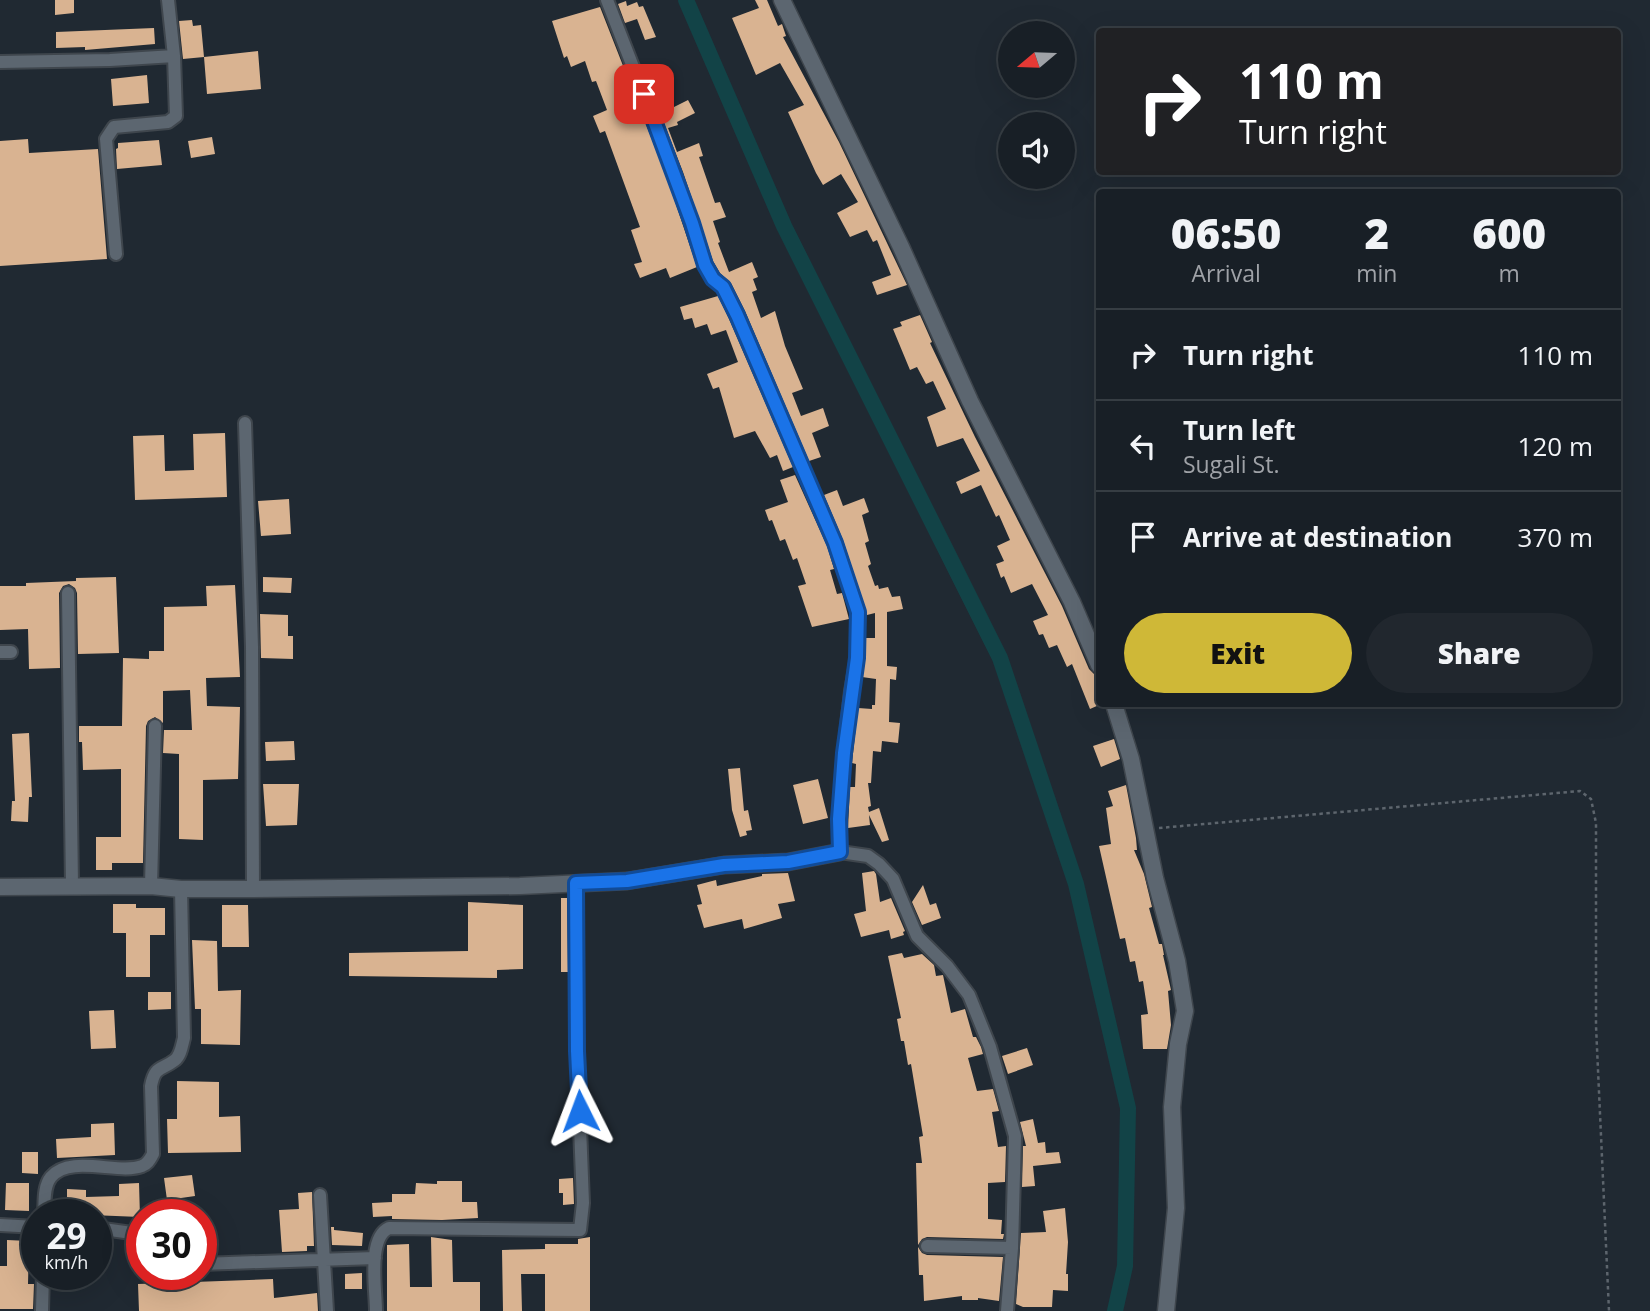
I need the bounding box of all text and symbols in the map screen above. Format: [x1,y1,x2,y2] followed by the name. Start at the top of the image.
[998,21,1074,98] north arrow
[998,21,1075,189] map controls
[1239,47,1384,113] text: 110 m
[1124,56,1215,147] icon: right
[614,64,674,124] pin
[625,75,663,113] icon: arrive
[1239,110,1387,153] text: Turn right
[998,112,1075,189] button: sound
[1171,204,1281,261] text: 06:50
[1365,204,1389,261] text: 2
[1472,204,1546,261] text: 600
[1192,257,1261,289] text: Arrival
[1356,257,1397,289] text: min
[1499,257,1520,289] text: m
[1124,336,1162,374] icon: right
[1183,337,1314,373] text: Turn right
[1518,337,1593,373] text: 110 m
[1183,412,1295,448] text: Turn left
[1124,427,1162,465] icon: left
[1518,428,1593,464] text: 120 m
[1183,448,1279,480] text: Sugali St.
[1124,518,1162,556] icon: arrive
[1183,519,1452,555] text: Arrive at destination
[1518,519,1593,555] text: 370 m
[1124,613,1352,693] button: Exit
[1366,613,1593,693] button: Share
[543,1074,617,1148] position arrow
[126,1199,217,1290] speed limit sign: 30
[46,1212,87,1259] text: 29
[45,1250,88,1274] text: km/h

